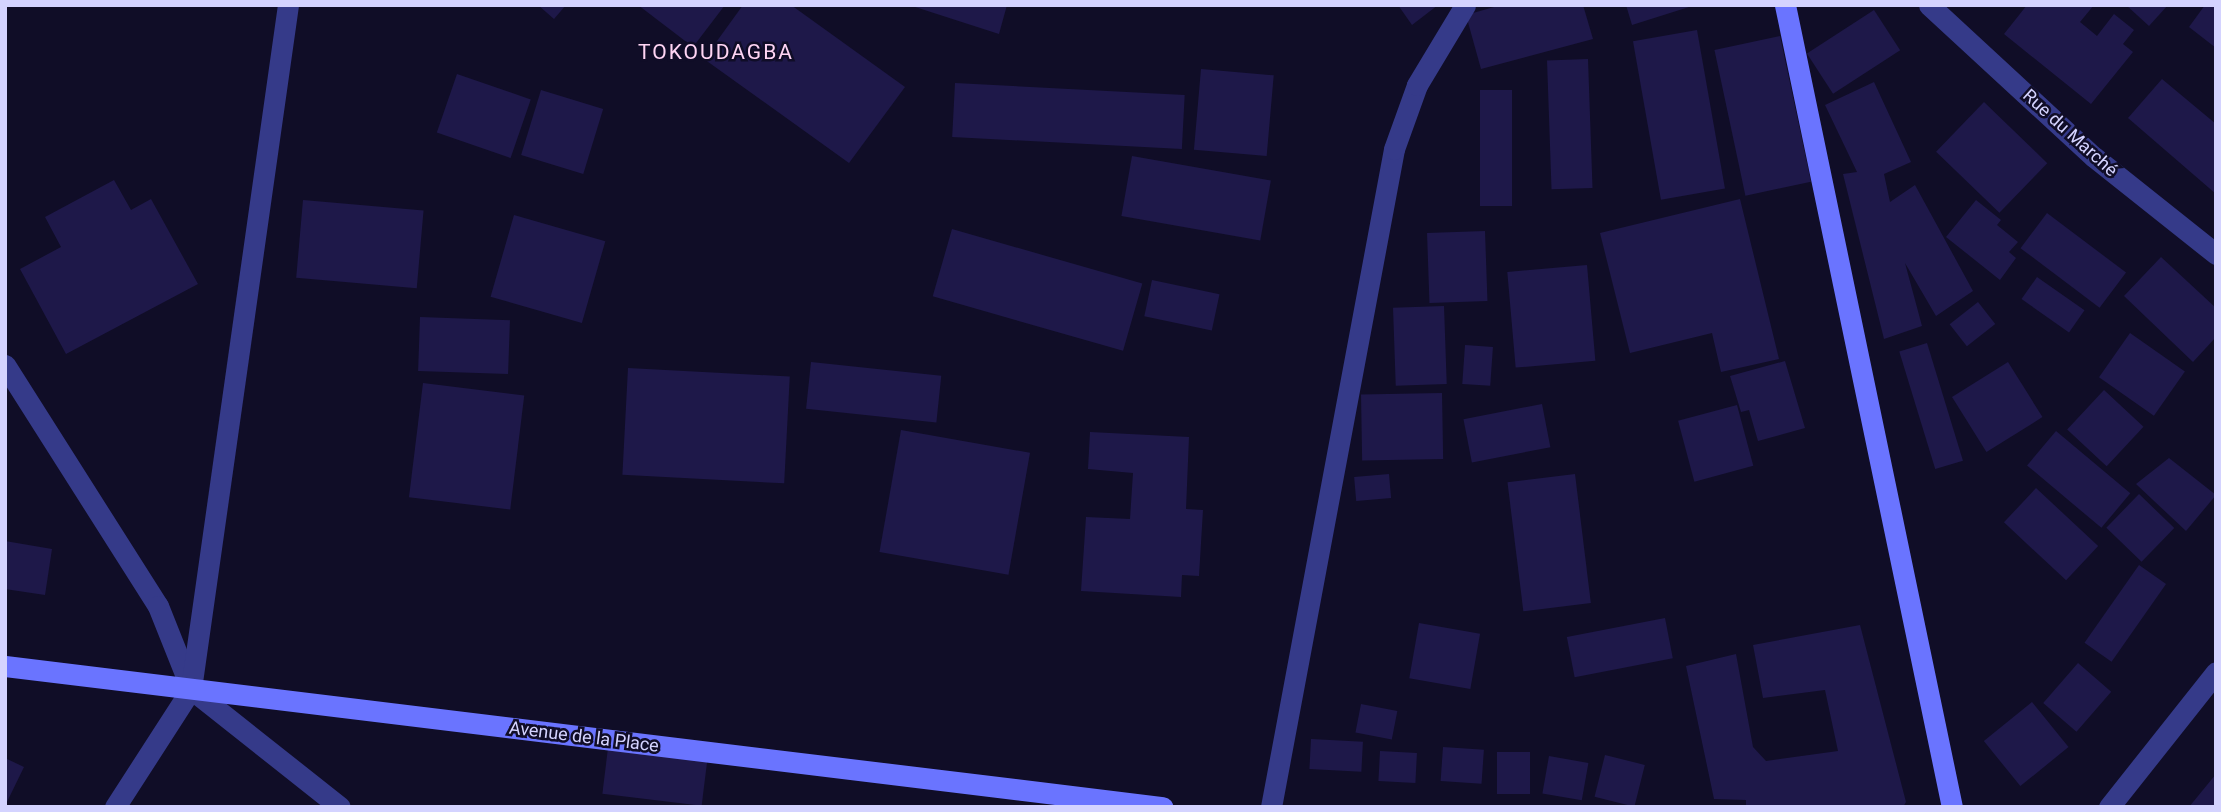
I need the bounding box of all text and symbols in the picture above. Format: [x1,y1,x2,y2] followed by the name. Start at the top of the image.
[639,39,793,65] district label: TOKOUDAGBA
[2018,85,2122,181] street label: Rue du Marché
[508,717,660,757] street label: Avenue de la Place

